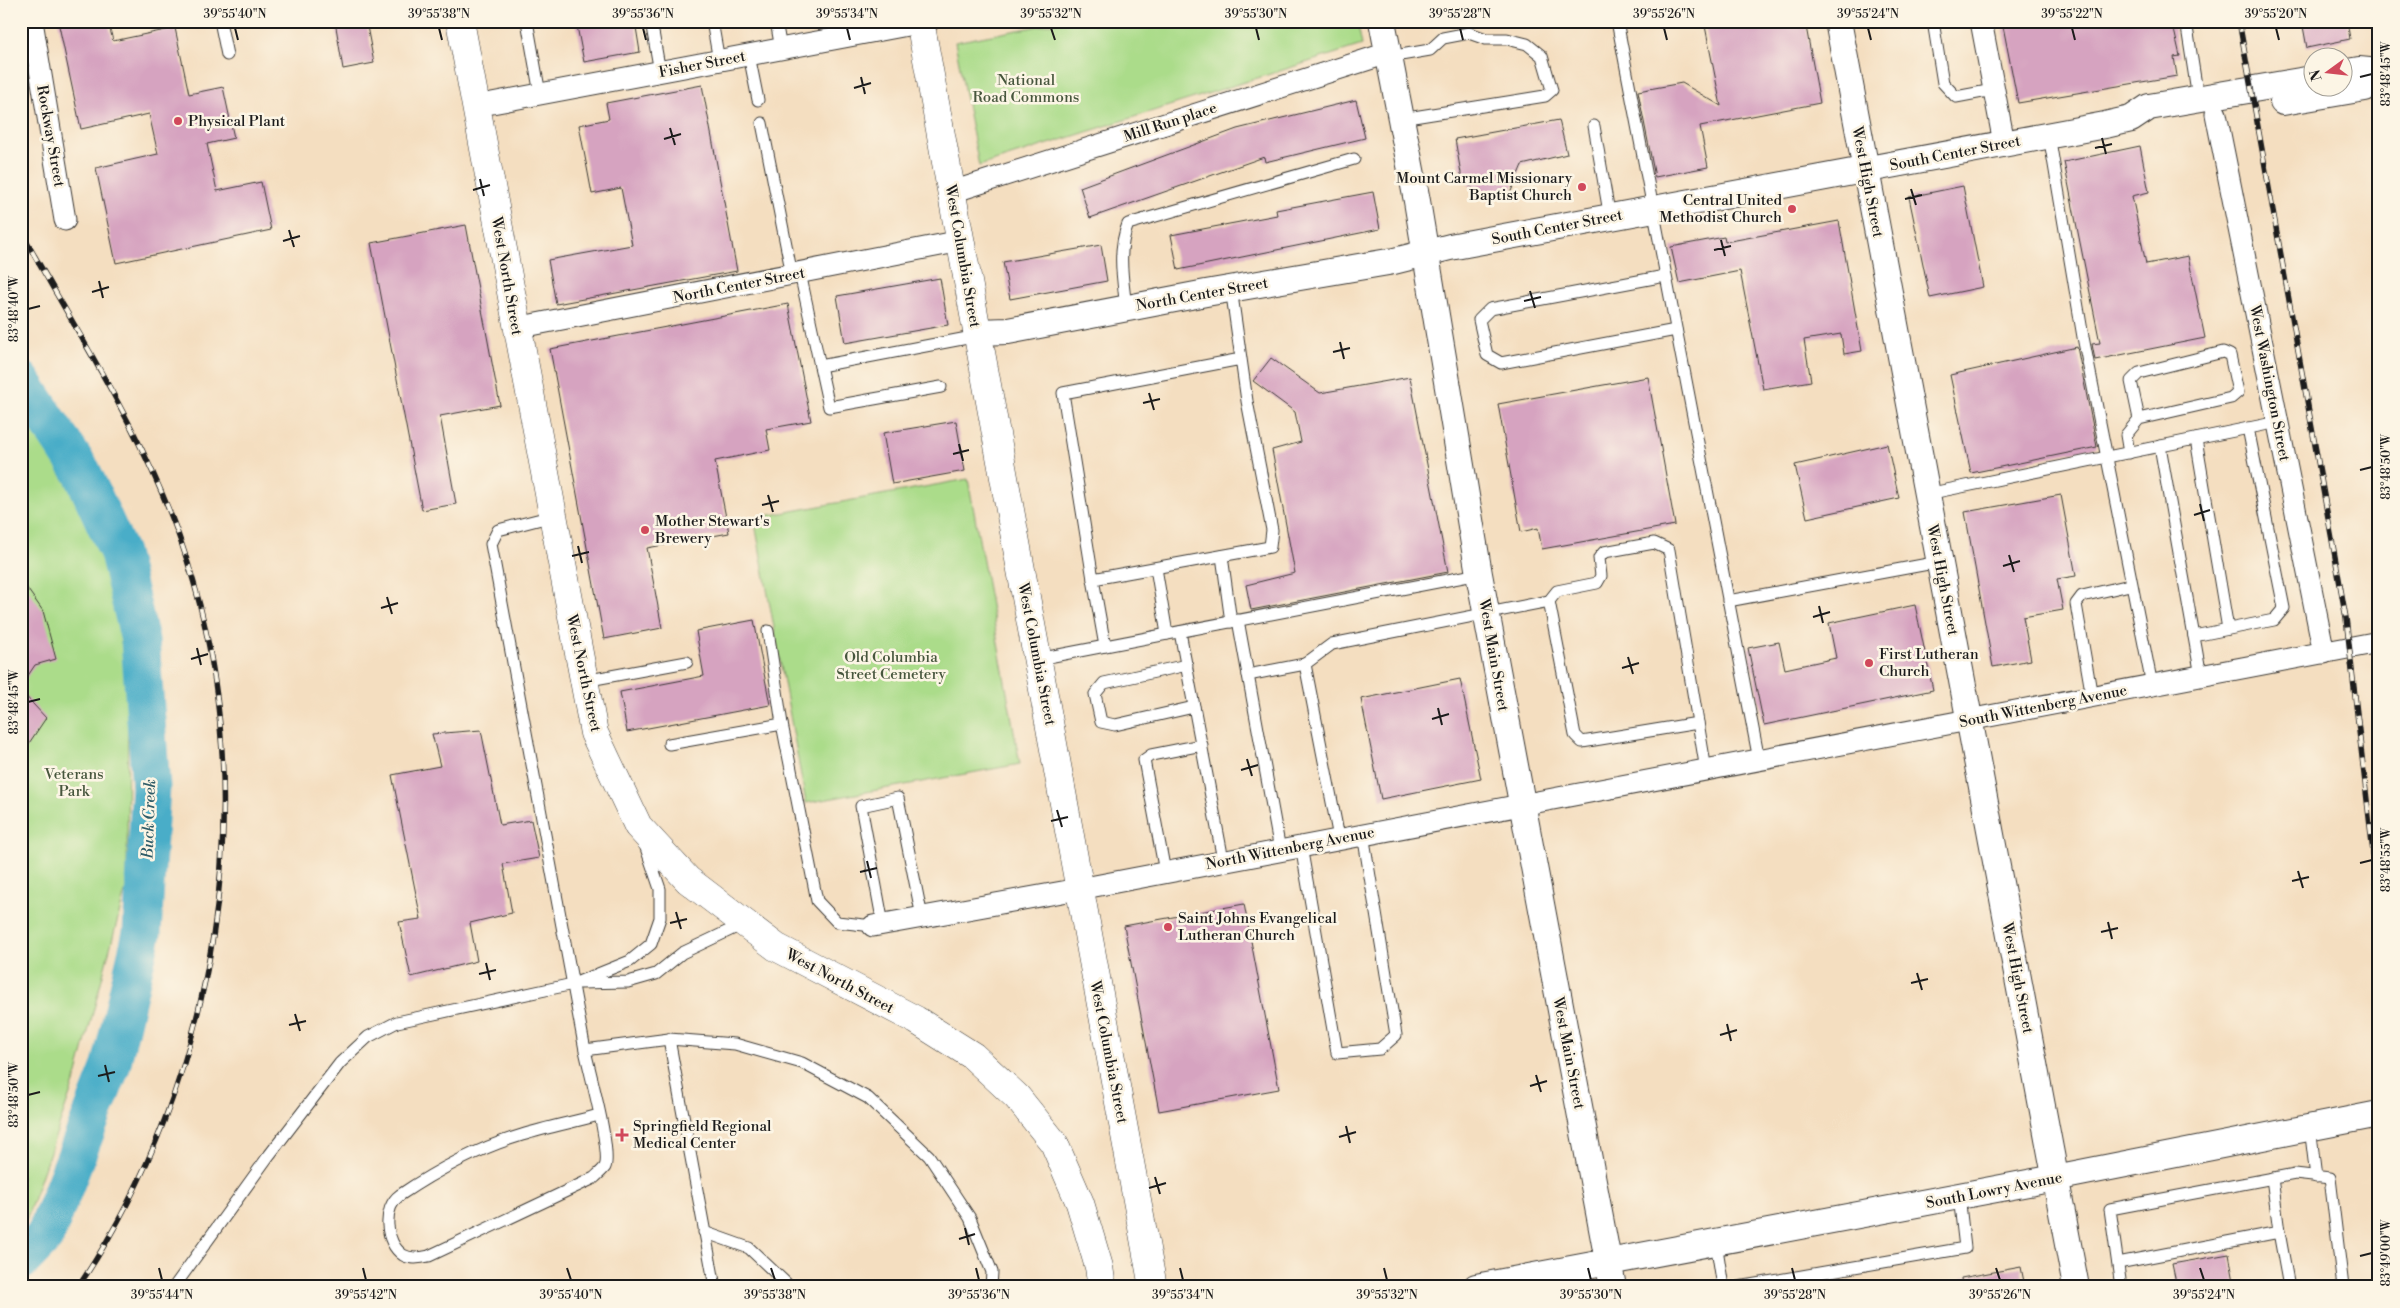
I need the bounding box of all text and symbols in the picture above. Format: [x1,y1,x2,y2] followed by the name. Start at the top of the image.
[204,7,267,22] text: 39°55'40"N
[408,7,470,22] text: 39°55'38"N
[612,7,674,22] text: 39°55'36"N
[816,7,878,22] text: 39°55'34"N
[1020,7,1082,22] text: 39°55'32"N
[1225,7,1287,22] text: 39°55'30"N
[1429,7,1491,22] text: 39°55'28"N
[1633,7,1695,22] text: 39°55'26"N
[1837,7,1899,22] text: 39°55'24"N
[2041,7,2103,22] text: 39°55'22"N
[2245,7,2307,22] text: 39°55'20"N
[2379,40,2394,106] text: 83°48'45"W
[657,47,748,82] street label: Fisher Street
[2302,48,2352,98] north arrow
[2306,67,2327,83] text: N
[973,71,1079,107] park label: National Road Commons
[32,84,69,189] street label: Rockway Street
[1121,98,1219,146] street label: Mill Run place
[188,112,286,131] place label: Physical Plant
[172,115,184,127] marker: Physical Plant
[1847,124,1888,240] street label: West High Street
[1888,131,2023,176] street label: South Center Street
[1396,169,1573,205] place label: Mount Carmel Missionary Baptist Church
[1576,181,1588,193] marker: Mount Carmel Missionary Baptist Church
[940,182,985,330] street label: West Columbia Street
[1659,191,1782,227] place label: Central United Methodist Church
[1786,203,1798,215] marker: Central United Methodist Church
[1490,205,1625,250] street label: South Center Street
[487,214,526,337] street label: West North Street
[672,263,807,308] street label: North Center Street
[1135,273,1270,315] street label: North Center Street
[7,275,22,342] text: 83°48'40"W
[2245,302,2294,464] street label: West Washington Street
[2379,433,2394,500] text: 83°48'50"W
[654,512,770,548] place label: Mother Stewart's Brewery
[1922,522,1963,638] street label: West High Street
[639,524,651,536] marker: Mother Stewart's Brewery
[1013,580,1060,728] street label: West Columbia Street
[1474,596,1513,713] street label: West Main Street
[562,612,605,734] street label: West North Street
[1879,645,1979,681] place label: First Lutheran Church
[836,648,946,684] park label: Old Columbia Street Cemetery
[1863,657,1875,669] marker: First Lutheran Church
[7,668,22,734] text: 83°48'45"W
[1957,681,2129,732] street label: South Wittenberg Avenue
[43,765,104,801] park label: Veterans Park
[138,779,160,860] water label: Buck Creek
[1204,823,1376,874] street label: North Wittenberg Avenue
[2379,827,2394,892] text: 83°48'55"W
[1178,909,1337,945] place label: Saint Johns Evangelical Lutheran Church
[1997,920,2038,1036] street label: West High Street
[1162,921,1174,933] marker: Saint Johns Evangelical Lutheran Church
[781,944,898,1018] street label: West North Street
[1085,978,1132,1126] street label: West Columbia Street
[1548,994,1589,1111] street label: West Main Street
[7,1061,22,1128] text: 83°48'50"W
[633,1117,772,1153] place label: Springfield Regional Medical Center
[615,1128,629,1142] marker: Springfield Regional Medical Center
[1924,1168,2064,1213] street label: South Lowry Avenue
[2379,1218,2394,1286] text: 83°49'00"W
[131,1288,193,1303] text: 39°55'44"N
[335,1288,397,1303] text: 39°55'42"N
[540,1288,603,1303] text: 39°55'40"N
[744,1288,806,1303] text: 39°55'38"N
[948,1288,1010,1303] text: 39°55'36"N
[1152,1288,1214,1303] text: 39°55'34"N
[1356,1288,1418,1303] text: 39°55'32"N
[1560,1288,1622,1303] text: 39°55'30"N
[1764,1288,1826,1303] text: 39°55'28"N
[1969,1288,2031,1303] text: 39°55'26"N
[2173,1288,2235,1303] text: 39°55'24"N

